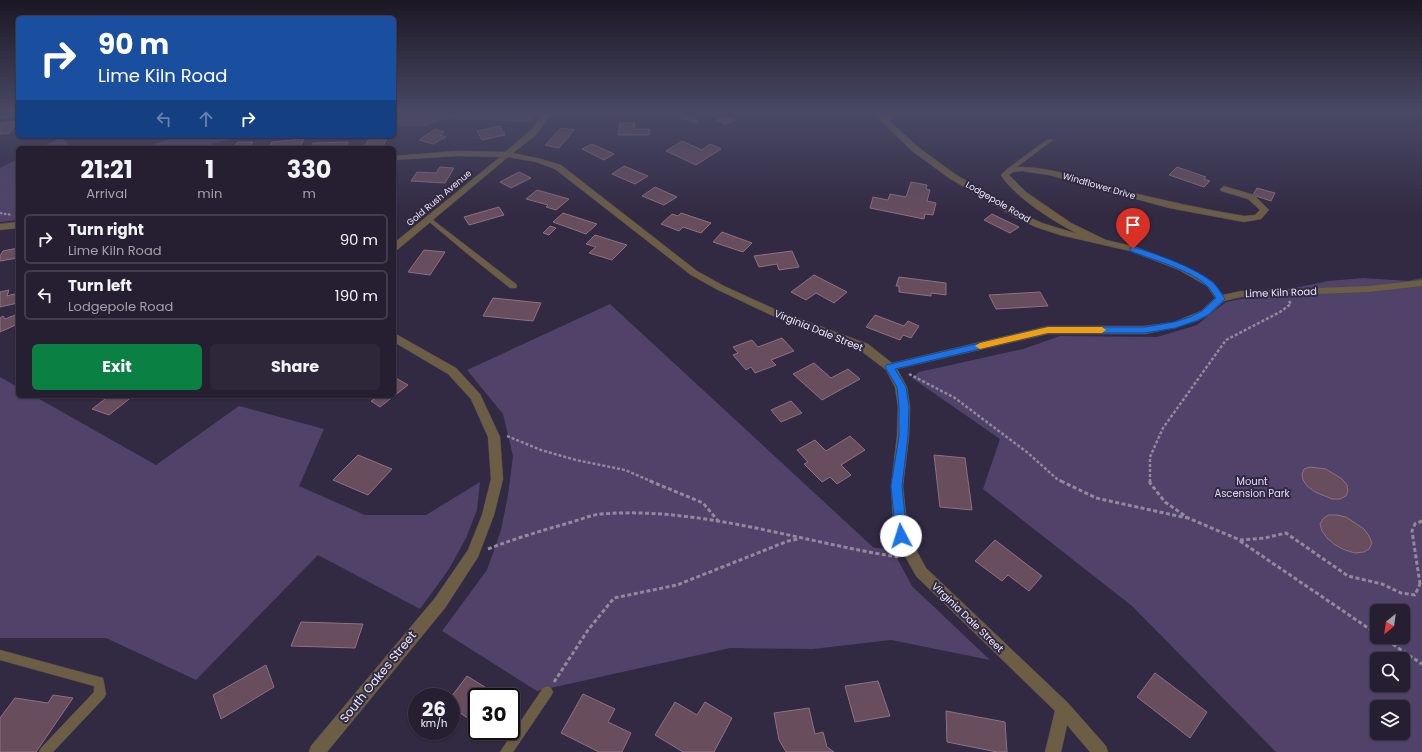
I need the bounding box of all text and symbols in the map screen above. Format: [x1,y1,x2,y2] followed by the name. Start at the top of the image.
[98,25,169,64] text: 90 m
[32,32,84,84] icon: right
[98,63,227,88] text: Lime Kiln Road
[153,108,175,130] icon: left
[195,108,217,130] icon: ahead
[237,108,259,130] icon: right
[81,153,133,186] text: 21:21
[205,153,214,186] text: 1
[287,153,331,186] text: 330
[404,167,474,229] street label: Gold Rush Avenue
[1061,170,1137,202] street label: Windflower Drive
[963,179,1033,225] street label: Lodgepole Road
[86,184,127,203] text: Arrival
[197,184,222,203] text: min
[302,184,316,203] text: m
[1116,208,1150,249] pin
[1122,214,1144,236] icon: arrive
[68,219,144,240] text: Turn right
[34,228,56,250] icon: right
[340,229,378,250] text: 90 m
[68,241,162,260] text: Lime Kiln Road
[68,275,132,296] text: Turn left
[34,284,56,306] icon: left
[1245,284,1317,301] street label: Lime Kiln Road
[335,285,378,306] text: 190 m
[68,297,173,316] text: Lodgepole Road
[772,306,866,355] street label: Virginia Dale Street
[32,344,202,390] button: Exit
[210,344,380,390] button: Share
[1214,474,1290,501] park label: Mount Ascension Park
[880,515,922,557] position arrow
[928,579,1007,656] street label: Virginia Dale Street
[1370,604,1410,644] north arrow
[1370,604,1410,740] map controls
[335,627,420,726] street label: South Oakes Street
[1370,652,1410,692] button: search
[468,688,520,740] speed limit sign: 30
[422,695,446,723] text: 26
[1370,700,1410,740] button: layers
[421,716,447,731] text: km/h

